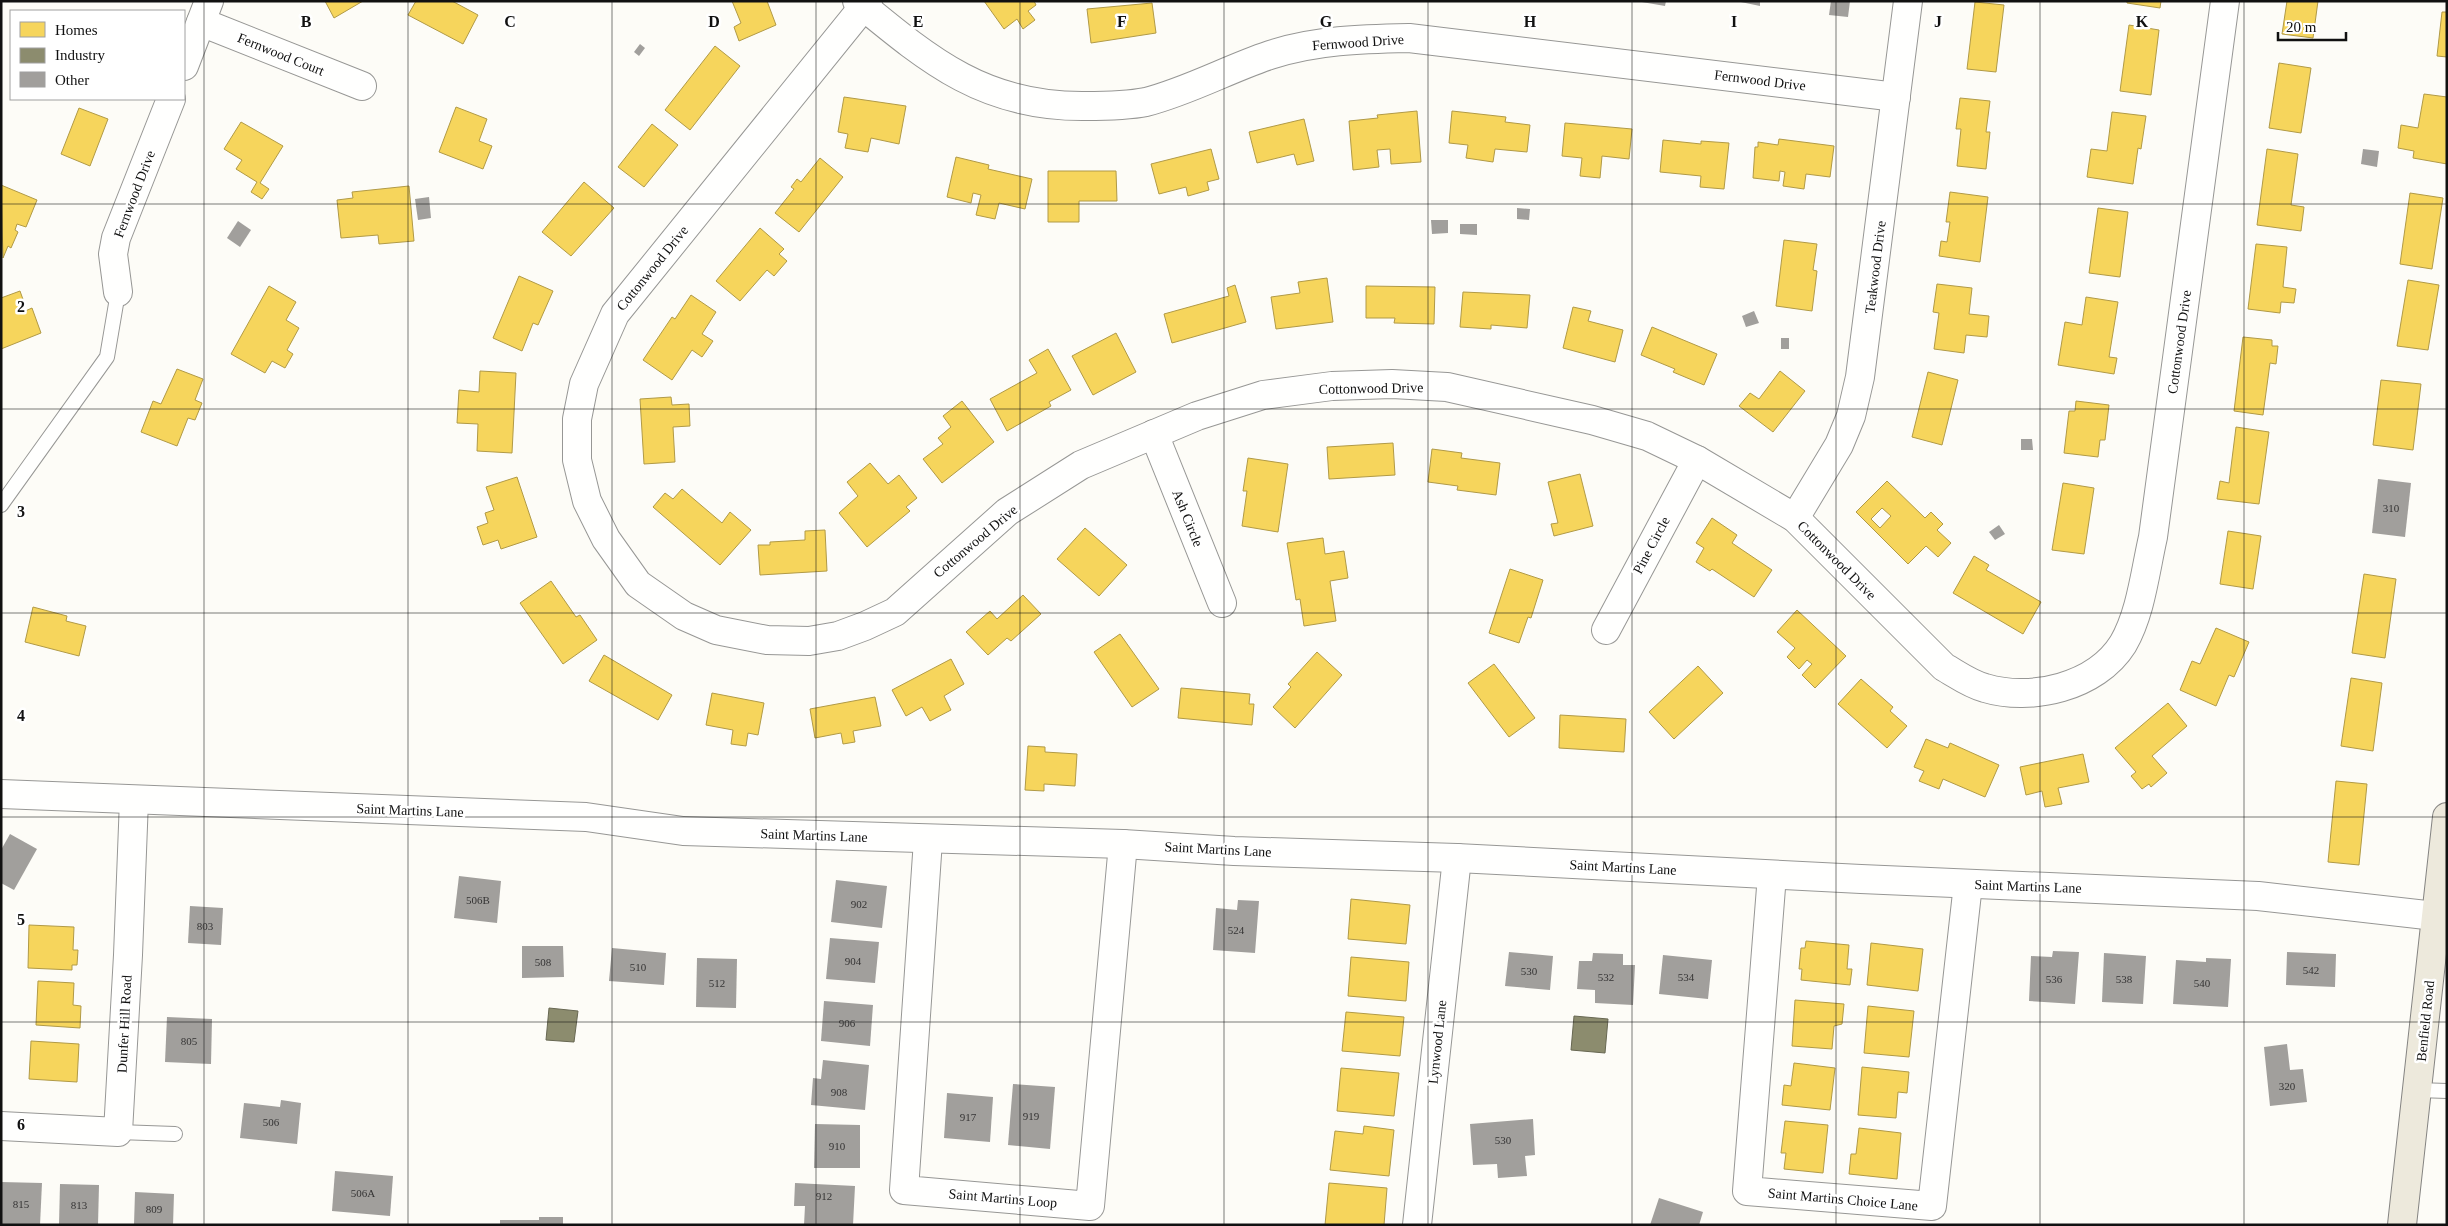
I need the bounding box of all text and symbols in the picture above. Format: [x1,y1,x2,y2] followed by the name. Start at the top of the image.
[10,10,185,100] legend
[2278,10,2346,42] scale bar
[301,13,312,30] text: B
[504,13,516,30] text: C
[708,13,720,30] text: D
[913,13,923,30] text: E
[1117,13,1127,30] text: F
[1320,13,1333,30] text: G
[1524,13,1537,30] text: H
[1731,13,1737,30] text: I
[1934,13,1942,30] text: J
[2136,13,2149,30] text: K
[2286,19,2317,35] text: 20 m
[55,22,98,38] text: Homes
[235,30,326,79] street label: Fernwood Court
[1312,32,1405,53] street label: Fernwood Drive
[55,47,105,63] text: Industry
[1713,67,1807,94] street label: Fernwood Drive
[55,72,89,88] text: Other
[111,148,158,240] street label: Fernwood Drive
[1862,220,1889,314] street label: Teakwood Drive
[614,223,691,314] street label: Cottonwood Drive
[2165,289,2194,395] street label: Cottonwood Drive
[17,298,25,315] text: 2
[1319,380,1423,397] street label: Cottonwood Drive
[1169,487,1206,549] street label: Ash Circle
[930,502,1020,581] street label: Cottonwood Drive
[2383,502,2400,514] house number: 310
[17,503,25,520] text: 3
[1630,514,1673,576] street label: Pine Circle
[1794,518,1879,603] street label: Cottonwood Drive
[17,707,25,724] text: 4
[356,801,464,820] street label: Saint Martins Lane
[760,826,868,845] street label: Saint Martins Lane
[1164,839,1272,860] street label: Saint Martins Lane
[1569,857,1677,878] street label: Saint Martins Lane
[1974,877,2082,896] street label: Saint Martins Lane
[466,894,490,906] house number: 506B
[851,898,867,910] house number: 902
[17,911,25,928] text: 5
[197,920,214,932] house number: 803
[1228,924,1245,936] house number: 524
[845,955,862,967] house number: 904
[535,956,552,968] house number: 508
[630,961,647,973] house number: 510
[2303,964,2319,976] house number: 542
[1521,965,1538,977] house number: 530
[1598,971,1614,983] house number: 532
[1678,971,1695,983] house number: 534
[2046,973,2063,985] house number: 536
[2116,973,2133,985] house number: 538
[114,975,135,1073] street label: Dunfer Hill Road
[709,977,725,989] house number: 512
[2194,977,2211,989] house number: 540
[2414,980,2437,1062] street label: Benfield Road
[1426,999,1449,1085] street label: Lynwood Lane
[839,1017,856,1029] house number: 906
[181,1035,198,1047] house number: 805
[2279,1080,2296,1092] house number: 320
[831,1086,848,1098] house number: 908
[1023,1110,1040,1122] house number: 919
[960,1111,977,1123] house number: 917
[17,1116,25,1133] text: 6
[263,1116,280,1128] house number: 506
[1495,1134,1512,1146] house number: 530
[829,1140,846,1152] house number: 910
[1767,1185,1919,1214] street label: Saint Martins Choice Lane
[948,1186,1058,1211] street label: Saint Martins Loop
[351,1187,375,1199] house number: 506A
[816,1190,832,1202] house number: 912
[13,1198,30,1210] house number: 815
[71,1199,88,1211] house number: 813
[146,1203,163,1215] house number: 809

